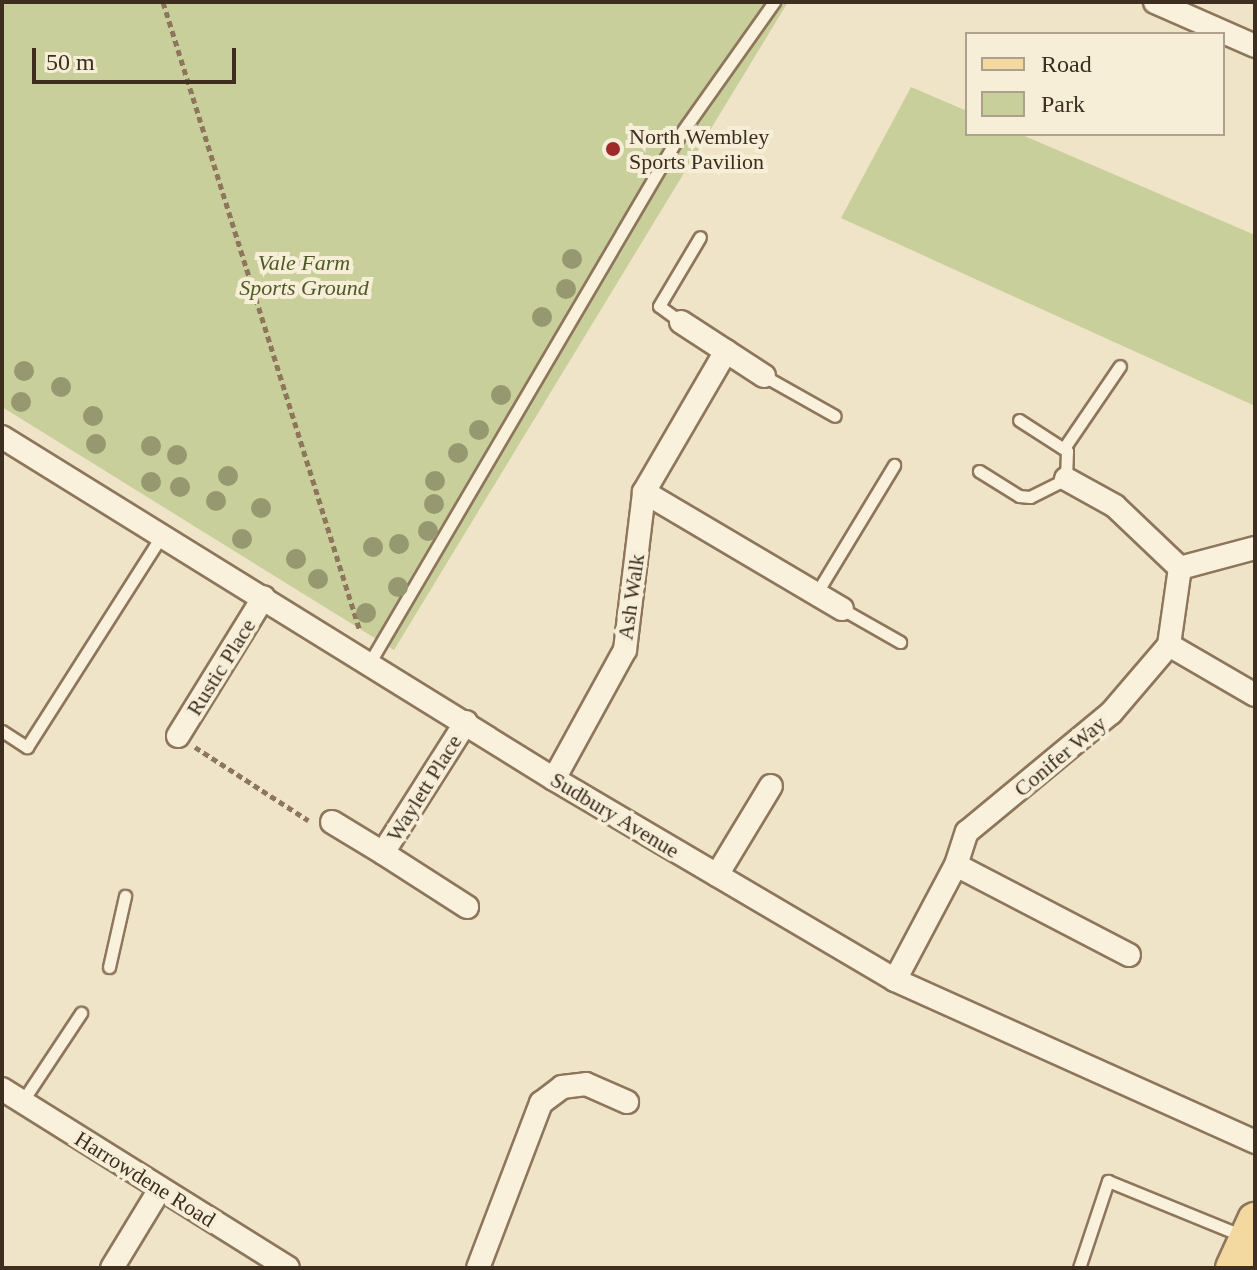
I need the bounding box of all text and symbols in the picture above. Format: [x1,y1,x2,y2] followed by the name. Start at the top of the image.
[36,32,240,82] scale bar
[965,32,1225,136] legend
[46,49,95,75] text: 50 m
[1041,51,1092,77] text: Road
[1041,91,1085,117] text: Park
[629,123,770,174] place label: North Wembley Sports Pavilion
[604,140,622,158] marker: North Wembley Sports Pavilion
[239,249,369,300] park label: Vale Farm Sports Ground
[612,552,650,642] street label: Ash Walk
[181,614,261,720] street label: Rustic Place
[1008,710,1112,802] street label: Conifer Way
[381,730,467,846] street label: Waylett Place
[545,766,685,864] street label: Sudbury Avenue
[70,1125,220,1233] street label: Harrowdene Road

